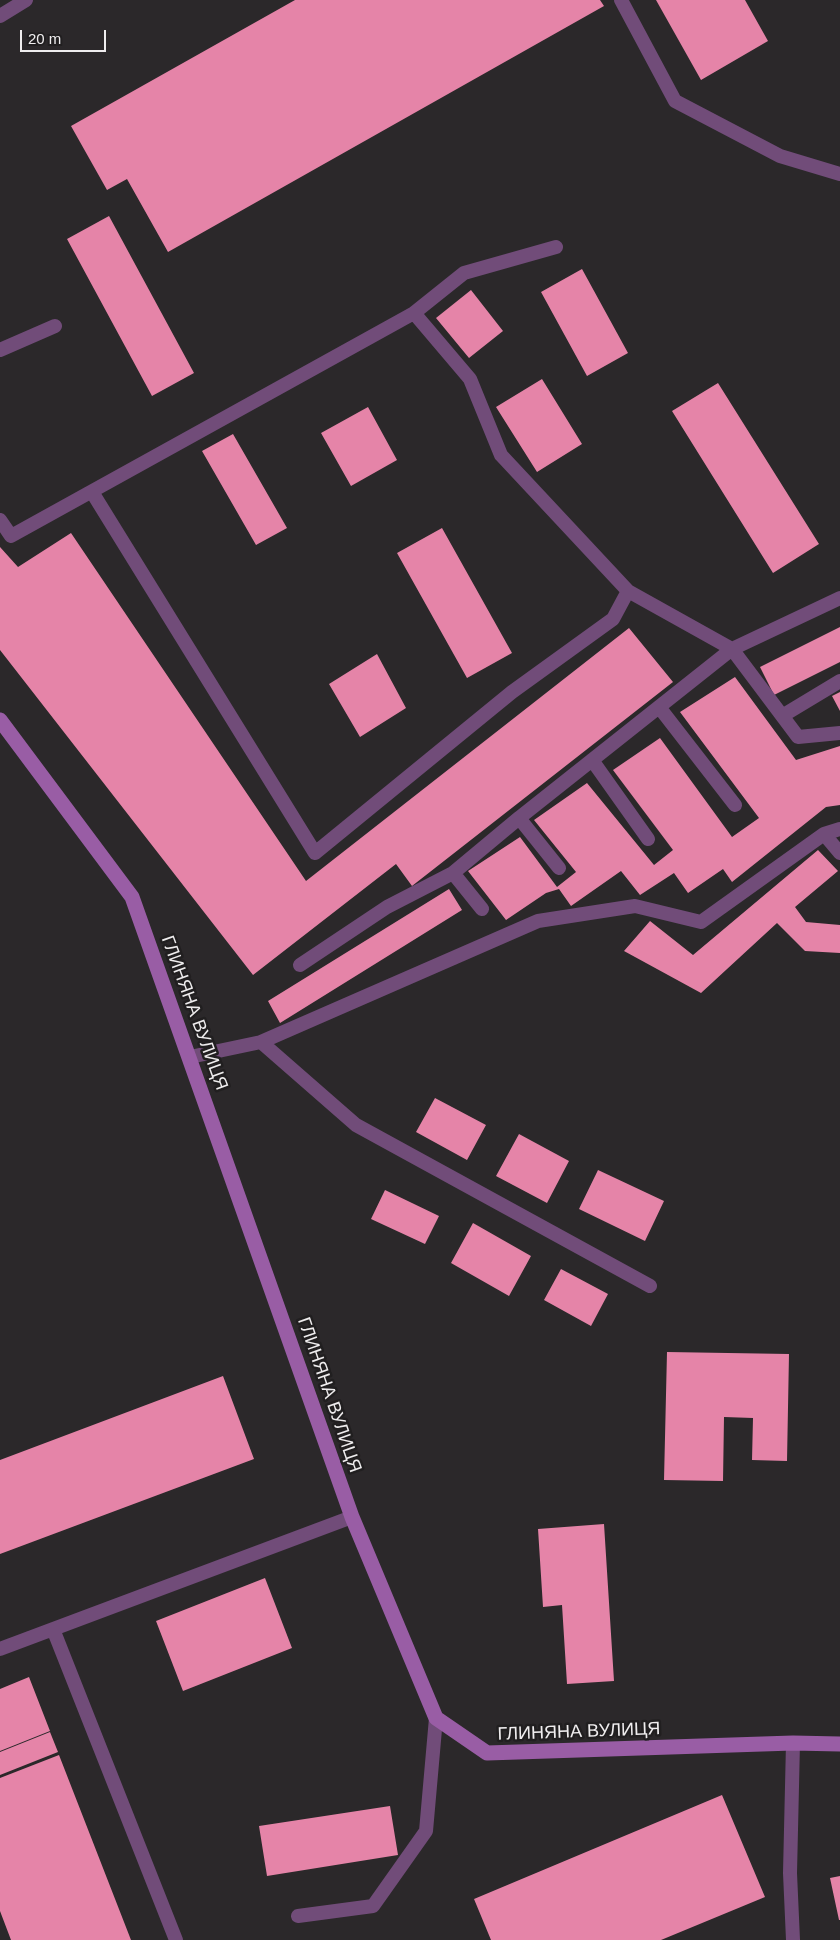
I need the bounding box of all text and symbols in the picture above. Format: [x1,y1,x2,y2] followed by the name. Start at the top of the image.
[22,20,109,52] scale bar
[28,30,61,47] text: 20 m
[156,933,232,1093] street label: ГЛИНЯНА ВУЛИЦЯ
[292,1315,366,1475] street label: ГЛИНЯНА ВУЛИЦЯ
[497,1718,661,1746] street label: ГЛИНЯНА ВУЛИЦЯ

